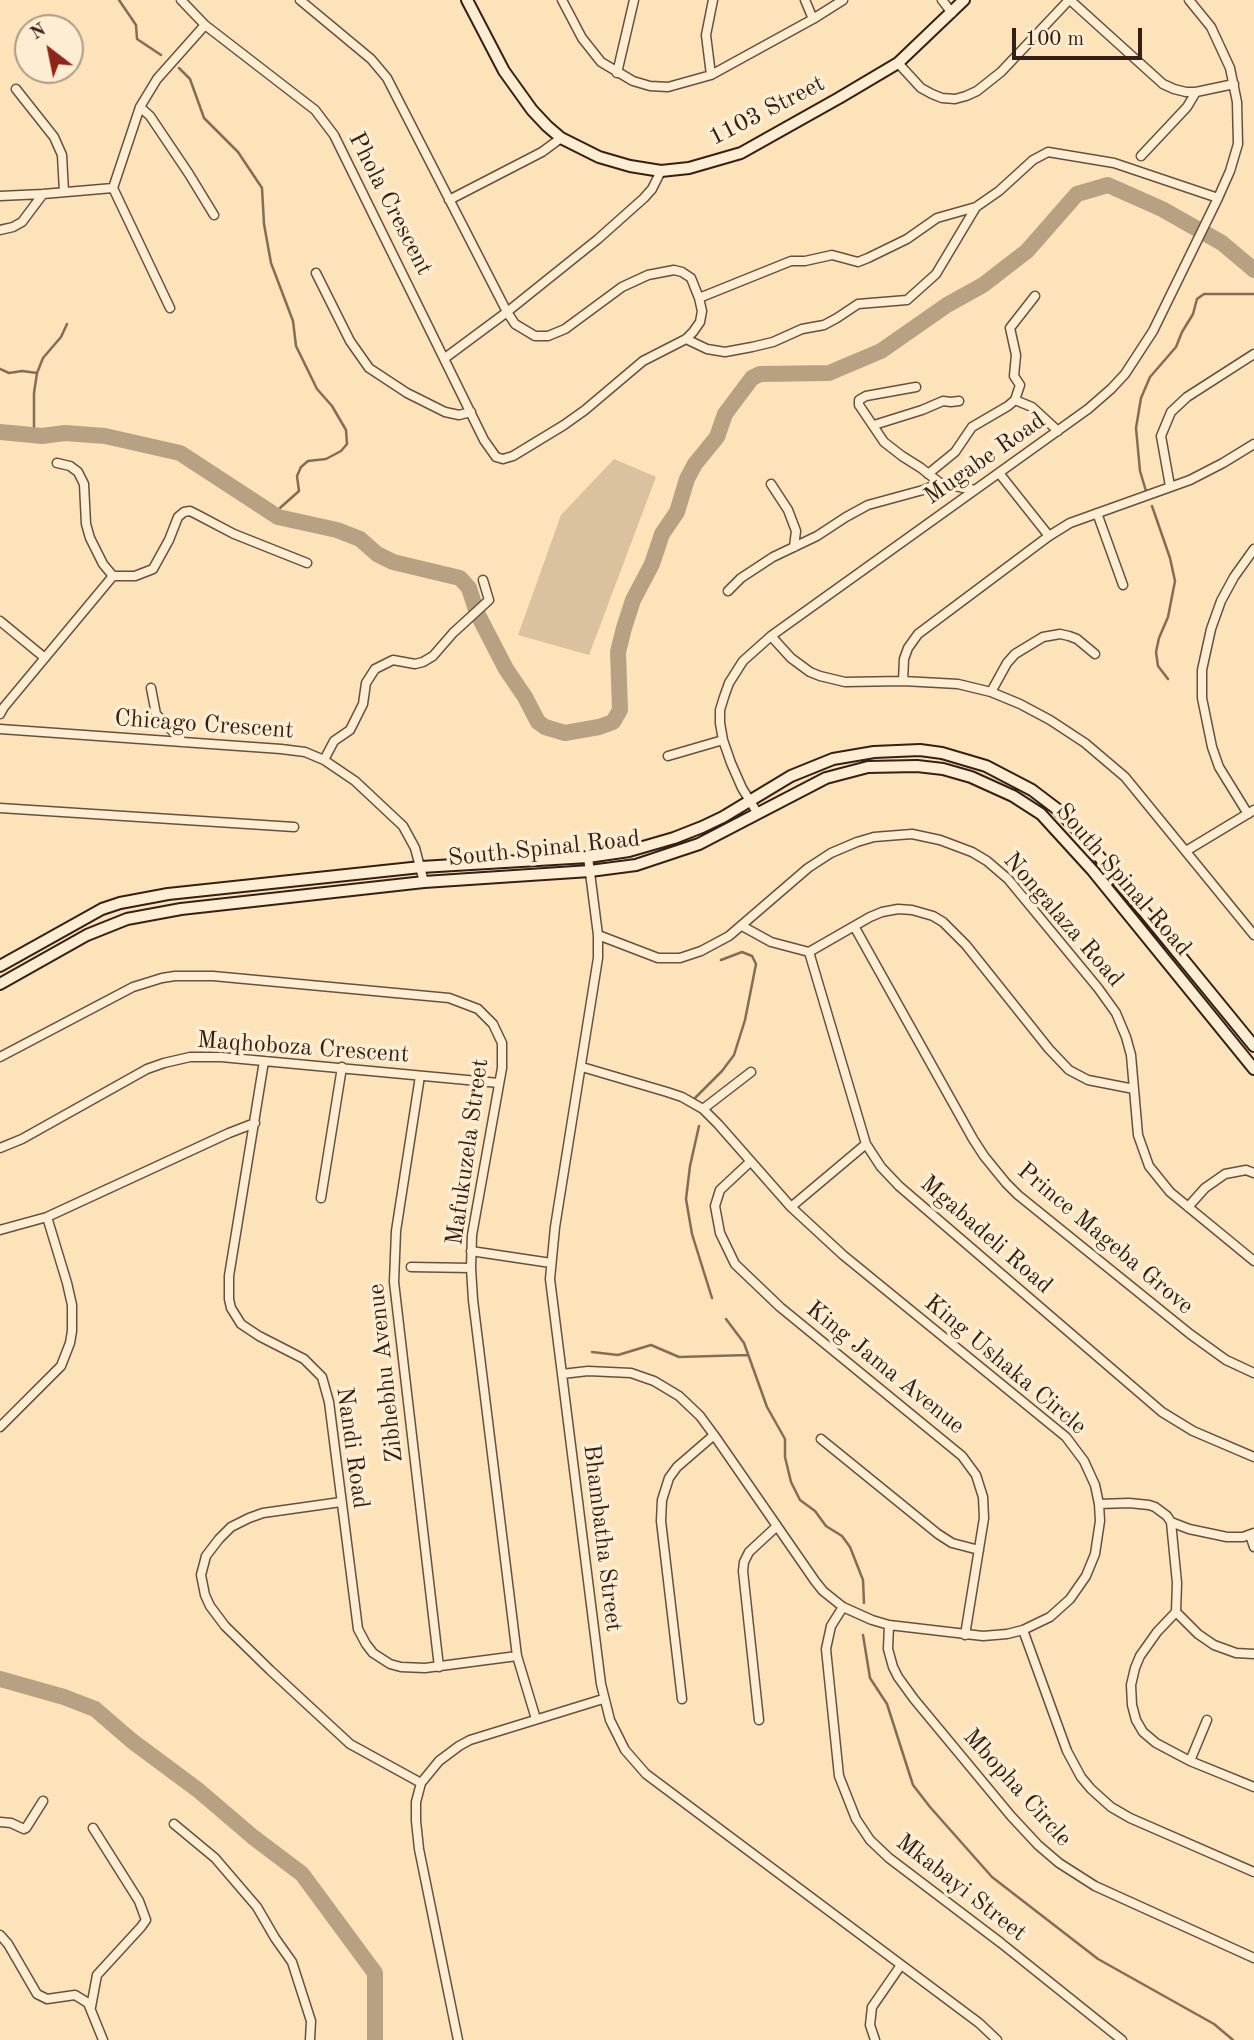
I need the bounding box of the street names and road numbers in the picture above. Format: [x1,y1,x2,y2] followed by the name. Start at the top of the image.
[704,70,830,152] street label: 1103 Street
[342,128,438,280] street label: Phola Crescent
[919,407,1051,511] street label: Mugabe Road
[113,704,295,746] street label: Chicago Crescent
[1049,798,1197,962] street label: South Spinal Road
[446,825,642,873] street label: South Spinal Road
[997,847,1129,993] street label: Nongalaza Road
[196,1026,410,1070] street label: Maqhoboza Crescent
[441,1057,495,1247] street label: Mafukuzela Street
[1011,1157,1199,1321] street label: Prince Mageba Grove
[914,1170,1058,1300] street label: Mgabadeli Road
[362,1282,410,1464] street label: Zibhebhu Avenue
[918,1289,1092,1441] street label: King Ushaka Circle
[800,1295,970,1441] street label: King Jama Avenue
[329,1385,375,1511] street label: Nandi Road
[576,1443,628,1633] street label: Bhambatha Street
[957,1723,1077,1853] street label: Mbopha Circle
[890,1828,1032,1948] street label: Mkabayi Street

